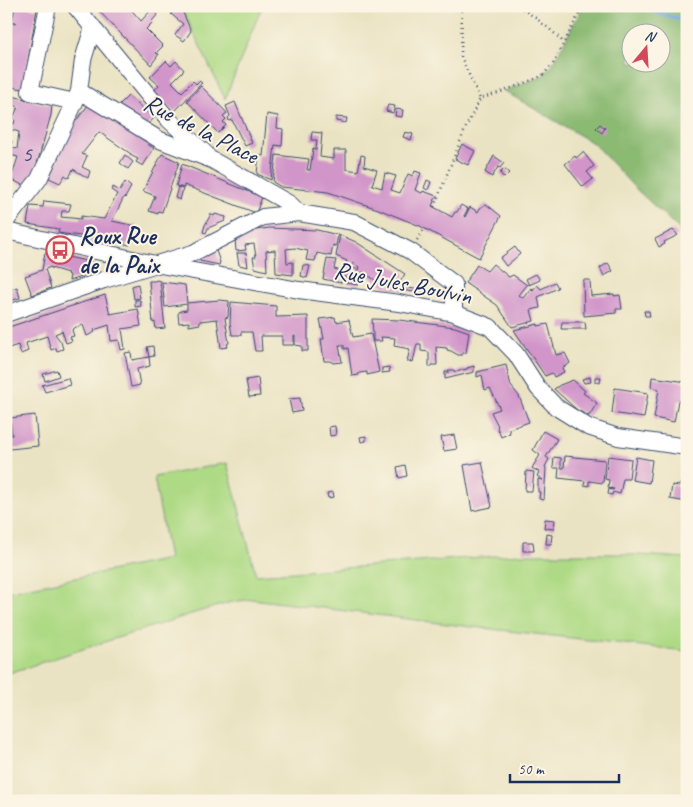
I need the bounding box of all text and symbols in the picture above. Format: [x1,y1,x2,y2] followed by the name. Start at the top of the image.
[620,22,670,72] north arrow
[643,27,659,46] text: N
[138,87,265,172] street label: Rue de la Place
[22,140,33,168] house number: 5
[79,220,161,281] place label: Roux Rue de la Paix
[45,235,75,265] bus stop icon: Roux Rue de la Paix
[331,254,475,312] street label: Rue Jules Boulvin
[510,752,619,784] scale bar
[518,760,545,779] text: 50 m

